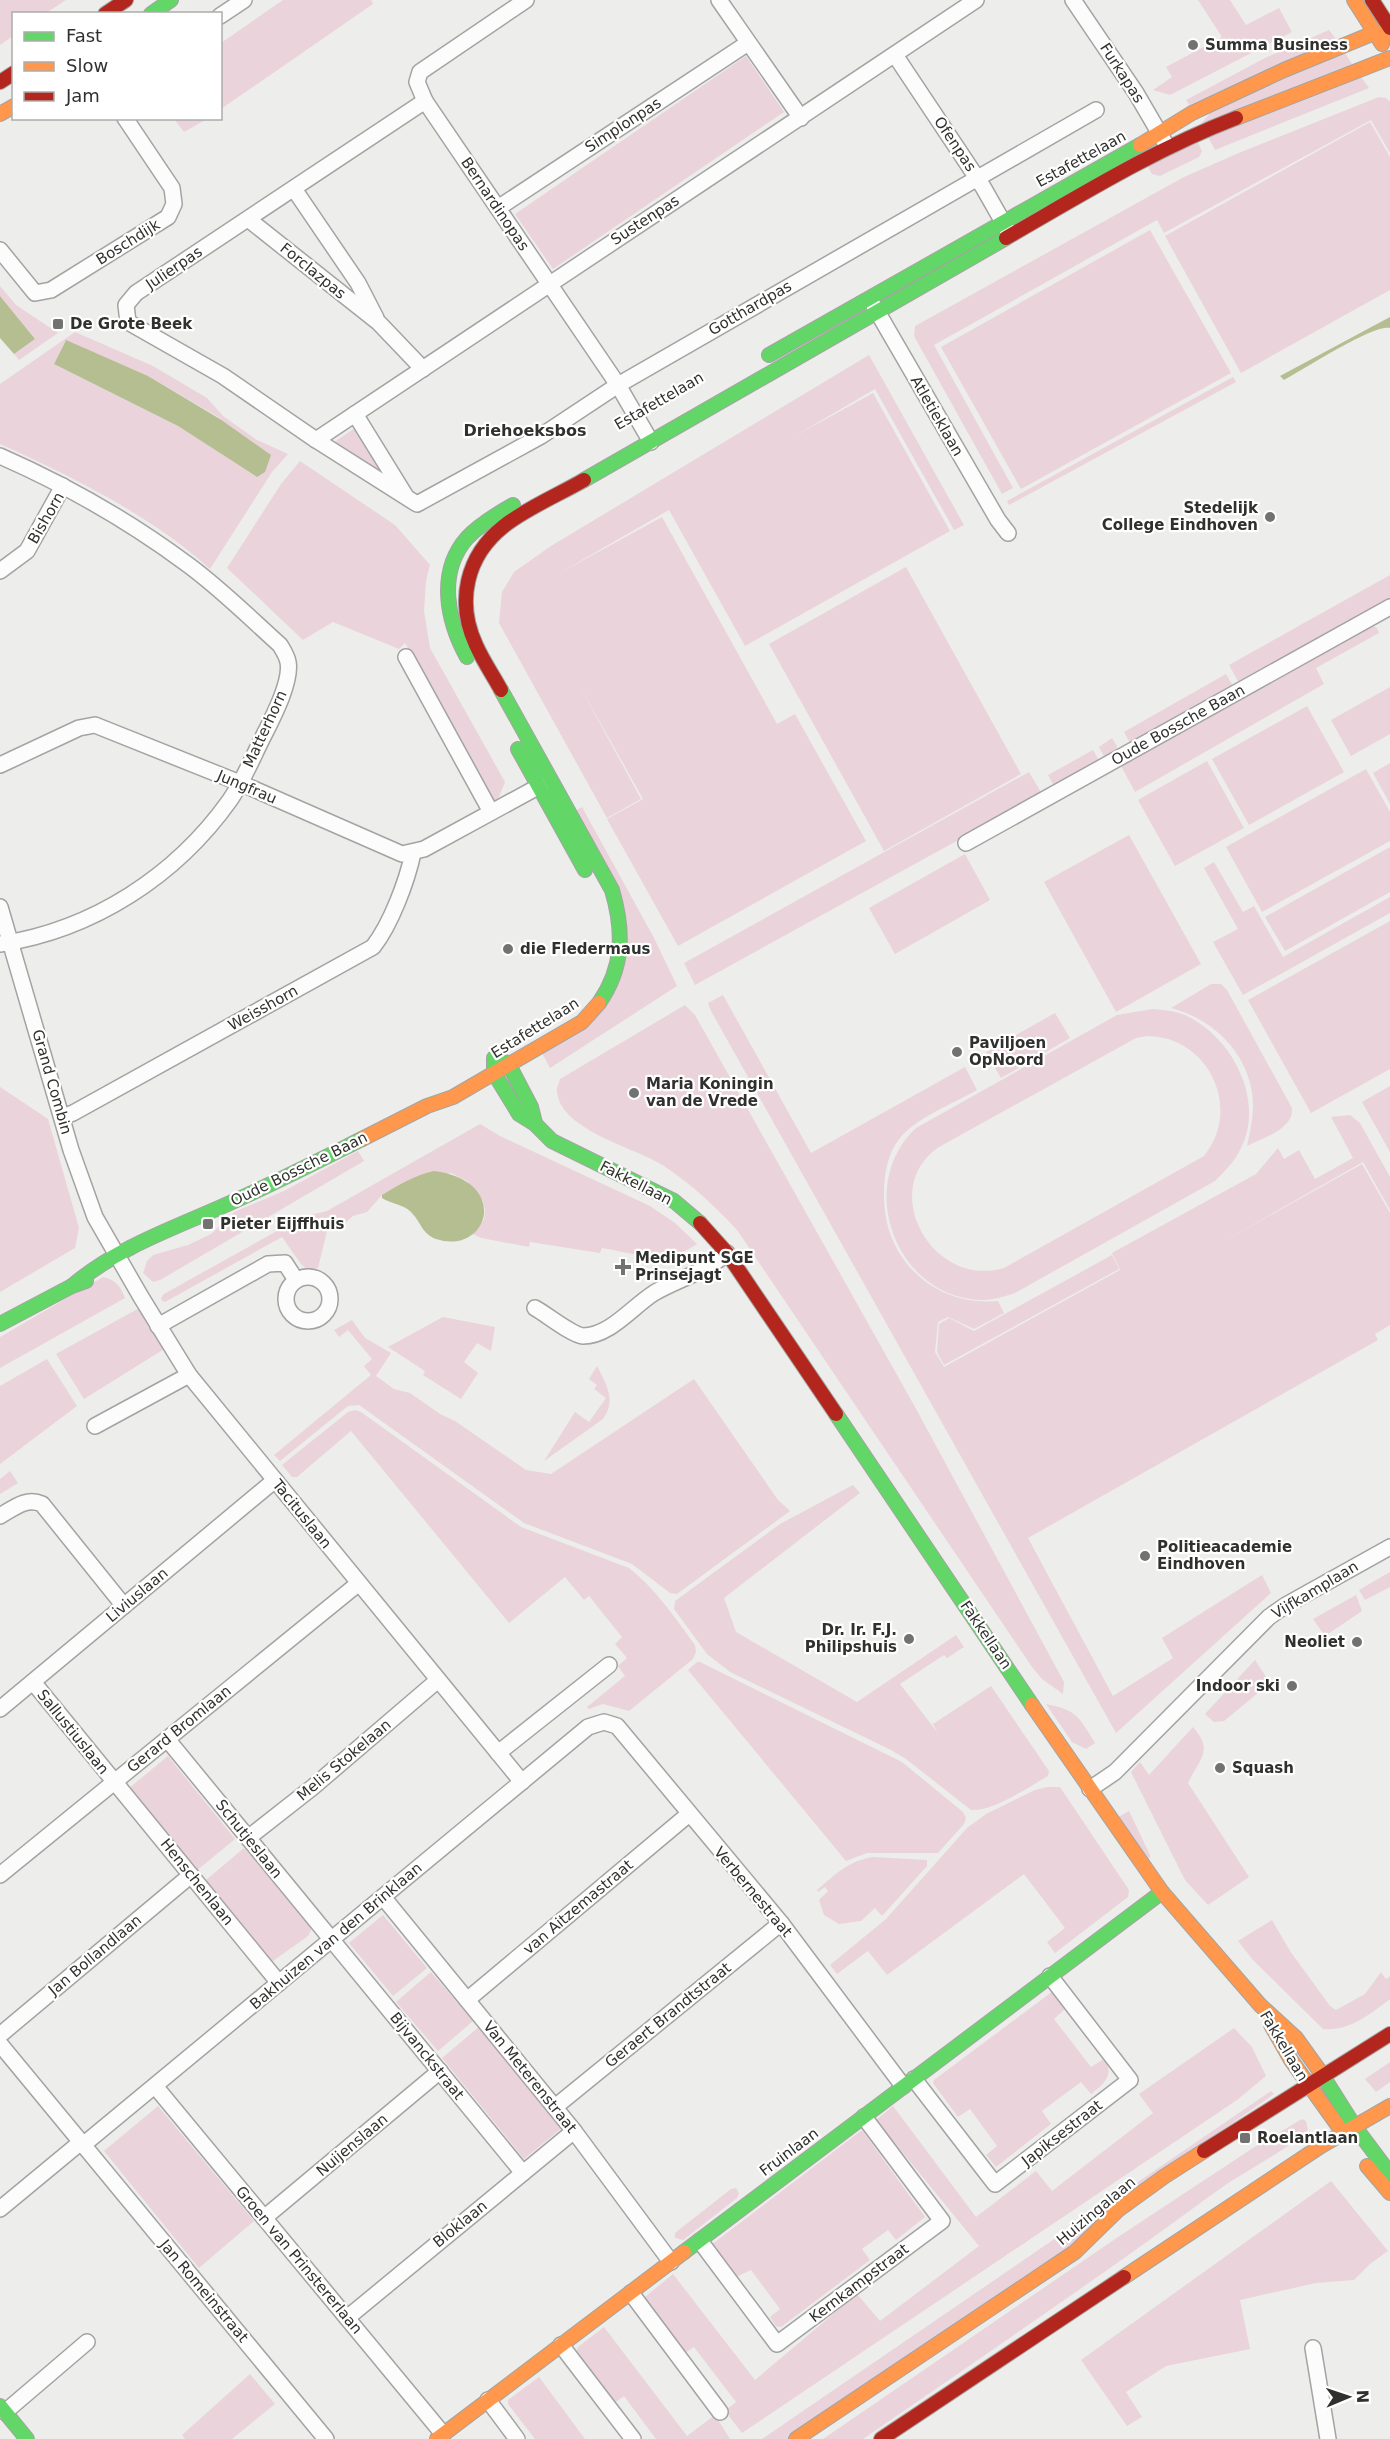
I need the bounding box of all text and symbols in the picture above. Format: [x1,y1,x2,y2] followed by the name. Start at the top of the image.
[12,12,222,120] legend
[66,25,102,46] text: Fast
[1205,36,1348,54] place label: Summa Business
[1186,38,1200,52] marker: Summa Business
[1096,40,1148,106] street label: Furkapas
[66,55,108,76] text: Slow
[65,85,100,106] text: Jam
[582,94,665,156] street label: Simplonpas
[930,113,980,175] street label: Ofenpas
[1033,127,1129,191] street label: Estafettelaan
[457,154,533,254] street label: Bernardinopas
[607,191,683,249] street label: Sustenpas
[93,215,163,269] street label: Boschdijk
[277,239,350,303] street label: Forclazpas
[142,242,206,294] street label: Julierpas
[705,277,795,339] street label: Gotthardpas
[70,315,193,333] place label: De Grote Beek
[51,317,65,331] marker: De Grote Beek
[611,368,707,434] street label: Estafettelaan
[907,373,967,459] street label: Atletieklaan
[464,421,586,440] district label: Driehoeksbos
[24,489,68,547] street label: Bishorn
[1102,499,1259,534] place label: Stedelijk College Eindhoven
[1263,510,1277,524] marker: Stedelijk College Eindhoven
[1108,681,1248,769] street label: Oude Bossche Baan
[239,688,291,770] street label: Matterhorn
[214,766,280,808] street label: Jungfrau
[520,940,651,958] place label: die Fledermaus
[501,942,515,956] marker: die Fledermaus
[225,981,301,1035] street label: Weisshorn
[488,994,582,1062] street label: Estafettelaan
[28,1027,76,1137] street label: Grand Combin
[969,1034,1046,1069] place label: Paviljoen OpNoord
[950,1045,964,1059] marker: Paviljoen OpNoord
[646,1075,774,1110] place label: Maria Koningin van de Vrede
[627,1086,641,1100] marker: Maria Koningin van de Vrede
[228,1128,370,1210] street label: Oude Bossche Baan
[597,1157,675,1209] street label: Fakkellaan
[220,1215,344,1233] place label: Pieter Eijffhuis
[201,1217,215,1231] marker: Pieter Eijffhuis
[635,1249,754,1284] place label: Medipunt SGE Prinsejagt
[616,1260,630,1274] marker: Medipunt SGE Prinsejagt
[268,1475,335,1552] street label: Tacituslaan
[1157,1538,1292,1573] place label: Politieacademie Eindhoven
[1138,1549,1152,1563] marker: Politieacademie Eindhoven
[1269,1557,1361,1623] street label: Vijfkamplaan
[103,1564,171,1626] street label: Liviuslaan
[957,1597,1015,1673] street label: Fakkellaan
[805,1621,897,1656] place label: Dr. Ir. F.J. Philipshuis
[902,1632,916,1646] marker: Dr. Ir. F.J. Philipshuis
[1284,1633,1345,1651] place label: Neoliet
[1350,1635,1364,1649] marker: Neoliet
[1196,1677,1280,1695] place label: Indoor ski
[1285,1679,1299,1693] marker: Indoor ski
[123,1682,235,1776] street label: Gerard Bromlaan
[33,1686,113,1778] street label: Sallustiuslaan
[293,1715,395,1805] street label: Melis Stokelaan
[1232,1759,1294,1777] place label: Squash
[1213,1761,1227,1775] marker: Squash
[212,1796,286,1882] street label: Schutjeslaan
[157,1835,237,1929] street label: Henschenlaan
[710,1843,796,1941] street label: Verbernestraat
[519,1856,637,1958] street label: van Aitzemastraat
[246,1859,426,2013] street label: Bakhuizen van den Brinklaan
[44,1911,145,2000] street label: Jan Bollandlaan
[601,1959,735,2071] street label: Geraert Brandtstraat
[1256,2008,1312,2084] street label: Fakkellaan
[386,2009,468,2103] street label: Bijvanckstraat
[479,2018,581,2137] street label: Van Meterenstraat
[1017,2096,1106,2171] street label: Japiksestraat
[313,2110,391,2180] street label: Nuijenslaan
[756,2124,822,2180] street label: Fruinlaan
[1257,2129,1358,2147] place label: Roelantlaan
[1238,2131,1252,2145] marker: Roelantlaan
[1053,2173,1139,2249] street label: Huizingalaan
[232,2182,366,2338] street label: Groen van Prinstererlaan
[429,2197,491,2251] street label: Bloklaan
[155,2235,252,2346] street label: Jan Romeinstraat
[806,2240,912,2326] street label: Kernkampstraat
[1318,2367,1378,2427] north arrow
[1353,2389,1372,2404] text: N

